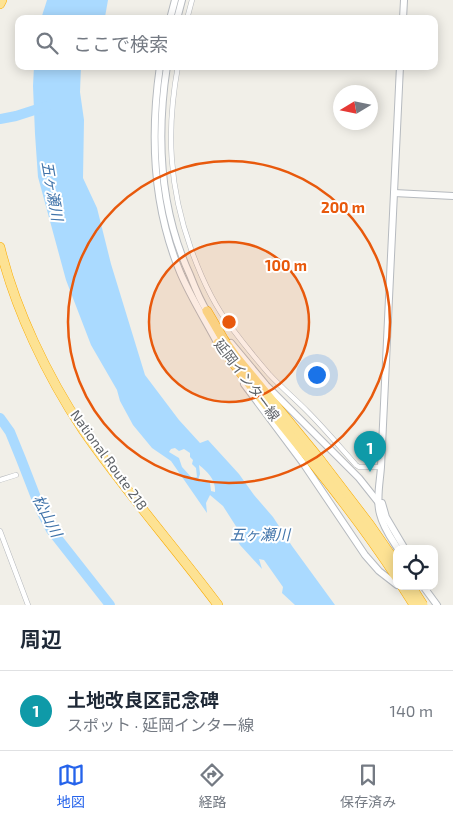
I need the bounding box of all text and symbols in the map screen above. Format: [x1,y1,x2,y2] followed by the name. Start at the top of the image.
[15,15,438,70] search box
[33,29,61,57] icon: search
[73,32,168,55] text: ここで検索
[333,85,378,130] north arrow
[39,160,67,224] water label: 五ヶ瀬川
[321,198,365,216] text: 200 m
[265,256,307,274] text: 100 m
[220,313,238,331] centre of rings
[211,335,284,424] street label: 延岡インター線
[304,362,330,388] your location
[67,406,151,513] street label: National Route 218
[354,431,386,472] pin: 1
[30,491,67,541] water label: 松山川
[230,525,292,543] water label: 五ヶ瀬川
[393,545,438,590] map controls
[393,545,438,590] button: locate
[20,626,62,651] text: 周辺
[67,688,219,711] text: 土地改良区記念碑
[33,701,39,720] text: 1
[390,701,433,720] text: 140 m
[67,715,254,734] text: スポット · 延岡インター線
[57,761,85,811] tab: 地図
[198,761,226,811] tab: 経路
[340,761,396,811] tab: 保存済み

